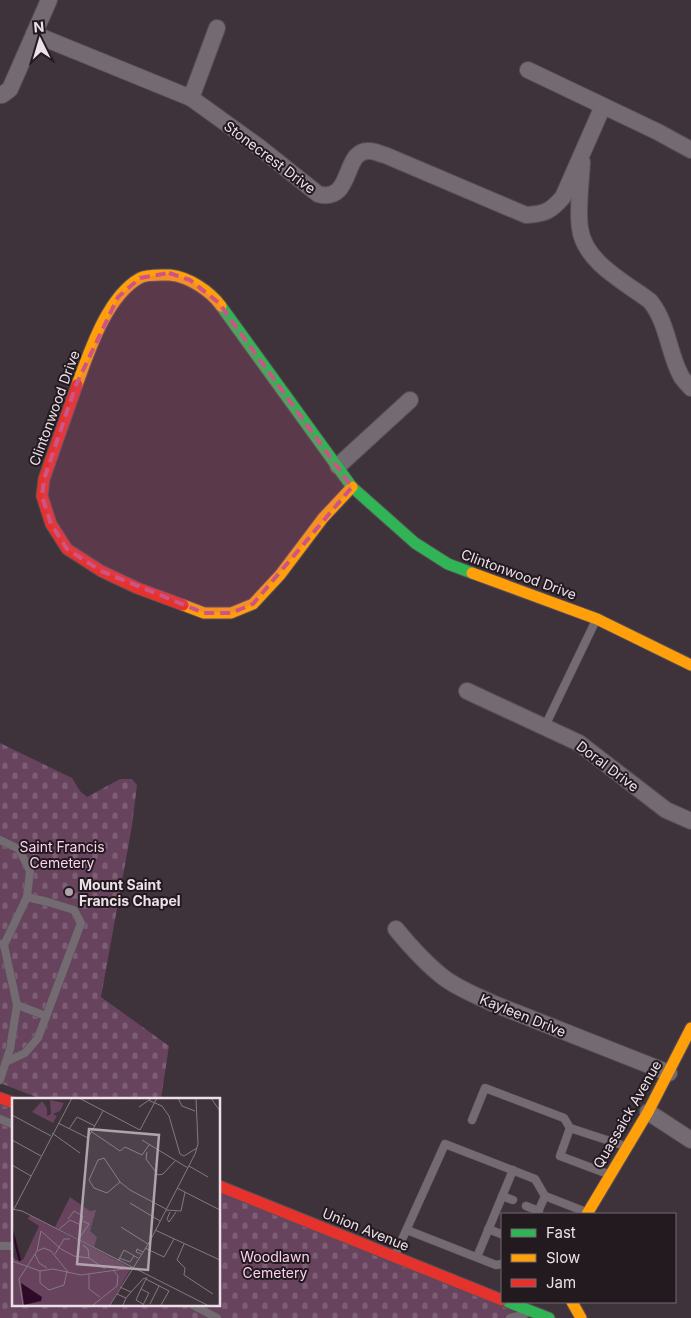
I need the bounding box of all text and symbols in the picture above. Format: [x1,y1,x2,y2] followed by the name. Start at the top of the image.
[15,15,65,65] north arrow
[33,18,45,35] text: N
[221,117,319,197] street label: Stonecrest Drive
[25,348,83,468] street label: Clintonwood Drive
[459,545,579,603] street label: Clintonwood Drive
[573,737,643,795] street label: Doral Drive
[19,838,105,871] park label: Saint Francis Cemetery
[79,876,181,909] place label: Mount Saint Francis Chapel
[63,886,75,898] marker: Mount Saint Francis Chapel
[477,990,569,1040] street label: Kayleen Drive
[589,1057,665,1171] street label: Quassaick Avenue
[12,1098,220,1306] inset map
[320,1204,412,1254] street label: Union Avenue
[501,1213,676,1303] legend
[546,1223,576,1242] text: Fast
[240,1248,310,1281] park label: Woodlawn Cemetery
[546,1248,580,1267] text: Slow
[546,1273,576,1292] text: Jam

